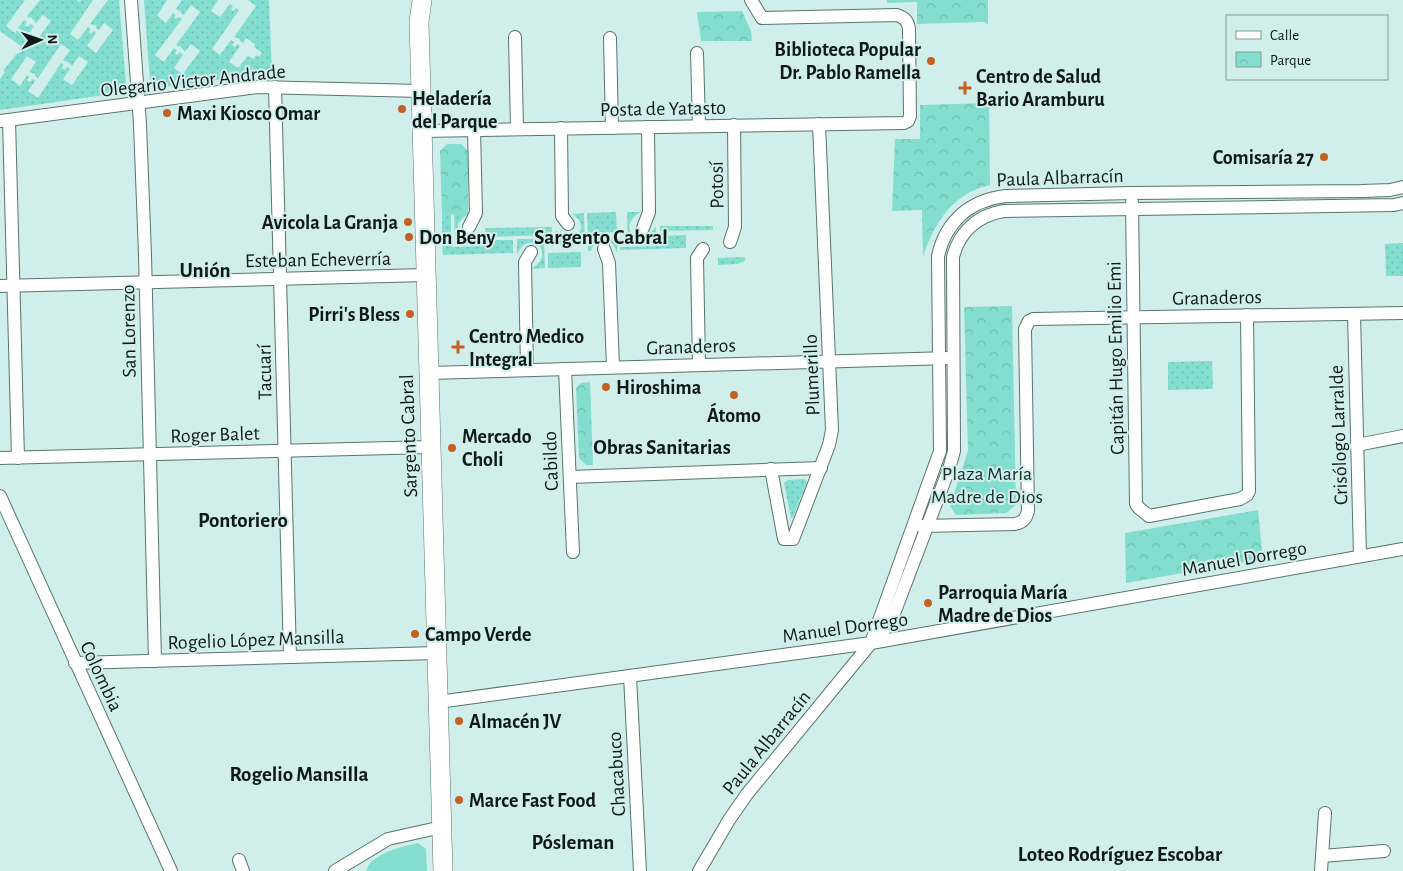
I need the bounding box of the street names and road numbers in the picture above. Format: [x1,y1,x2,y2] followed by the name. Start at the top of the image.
[100,61,287,101] street label: Olegario Victor Andrade
[600,98,726,120] street label: Posta de Yatasto
[707,161,727,209] street label: Potosí
[996,166,1124,190] street label: Paula Albarracín
[245,249,391,271] street label: Esteban Echeverría
[1104,261,1128,455] street label: Capitán Hugo Emilio Emi
[118,284,140,378] street label: San Lorenzo
[1172,287,1262,309] street label: Granaderos
[801,334,823,416] street label: Plumerillo
[646,335,736,359] street label: Granaderos
[255,344,275,400] street label: Tacuarí
[1327,365,1351,505] street label: Crisólogo Larralde
[397,374,421,498] street label: Sargento Cabral
[170,423,261,447] street label: Roger Balet
[540,431,562,491] street label: Cabildo
[1180,538,1308,580] street label: Manuel Dorrego
[781,609,909,647] street label: Manuel Dorrego
[167,627,345,653] street label: Rogelio López Mansilla
[76,638,126,715] street label: Colombia
[719,687,815,798] street label: Paula Albarracín
[605,731,629,817] street label: Chacabuco

